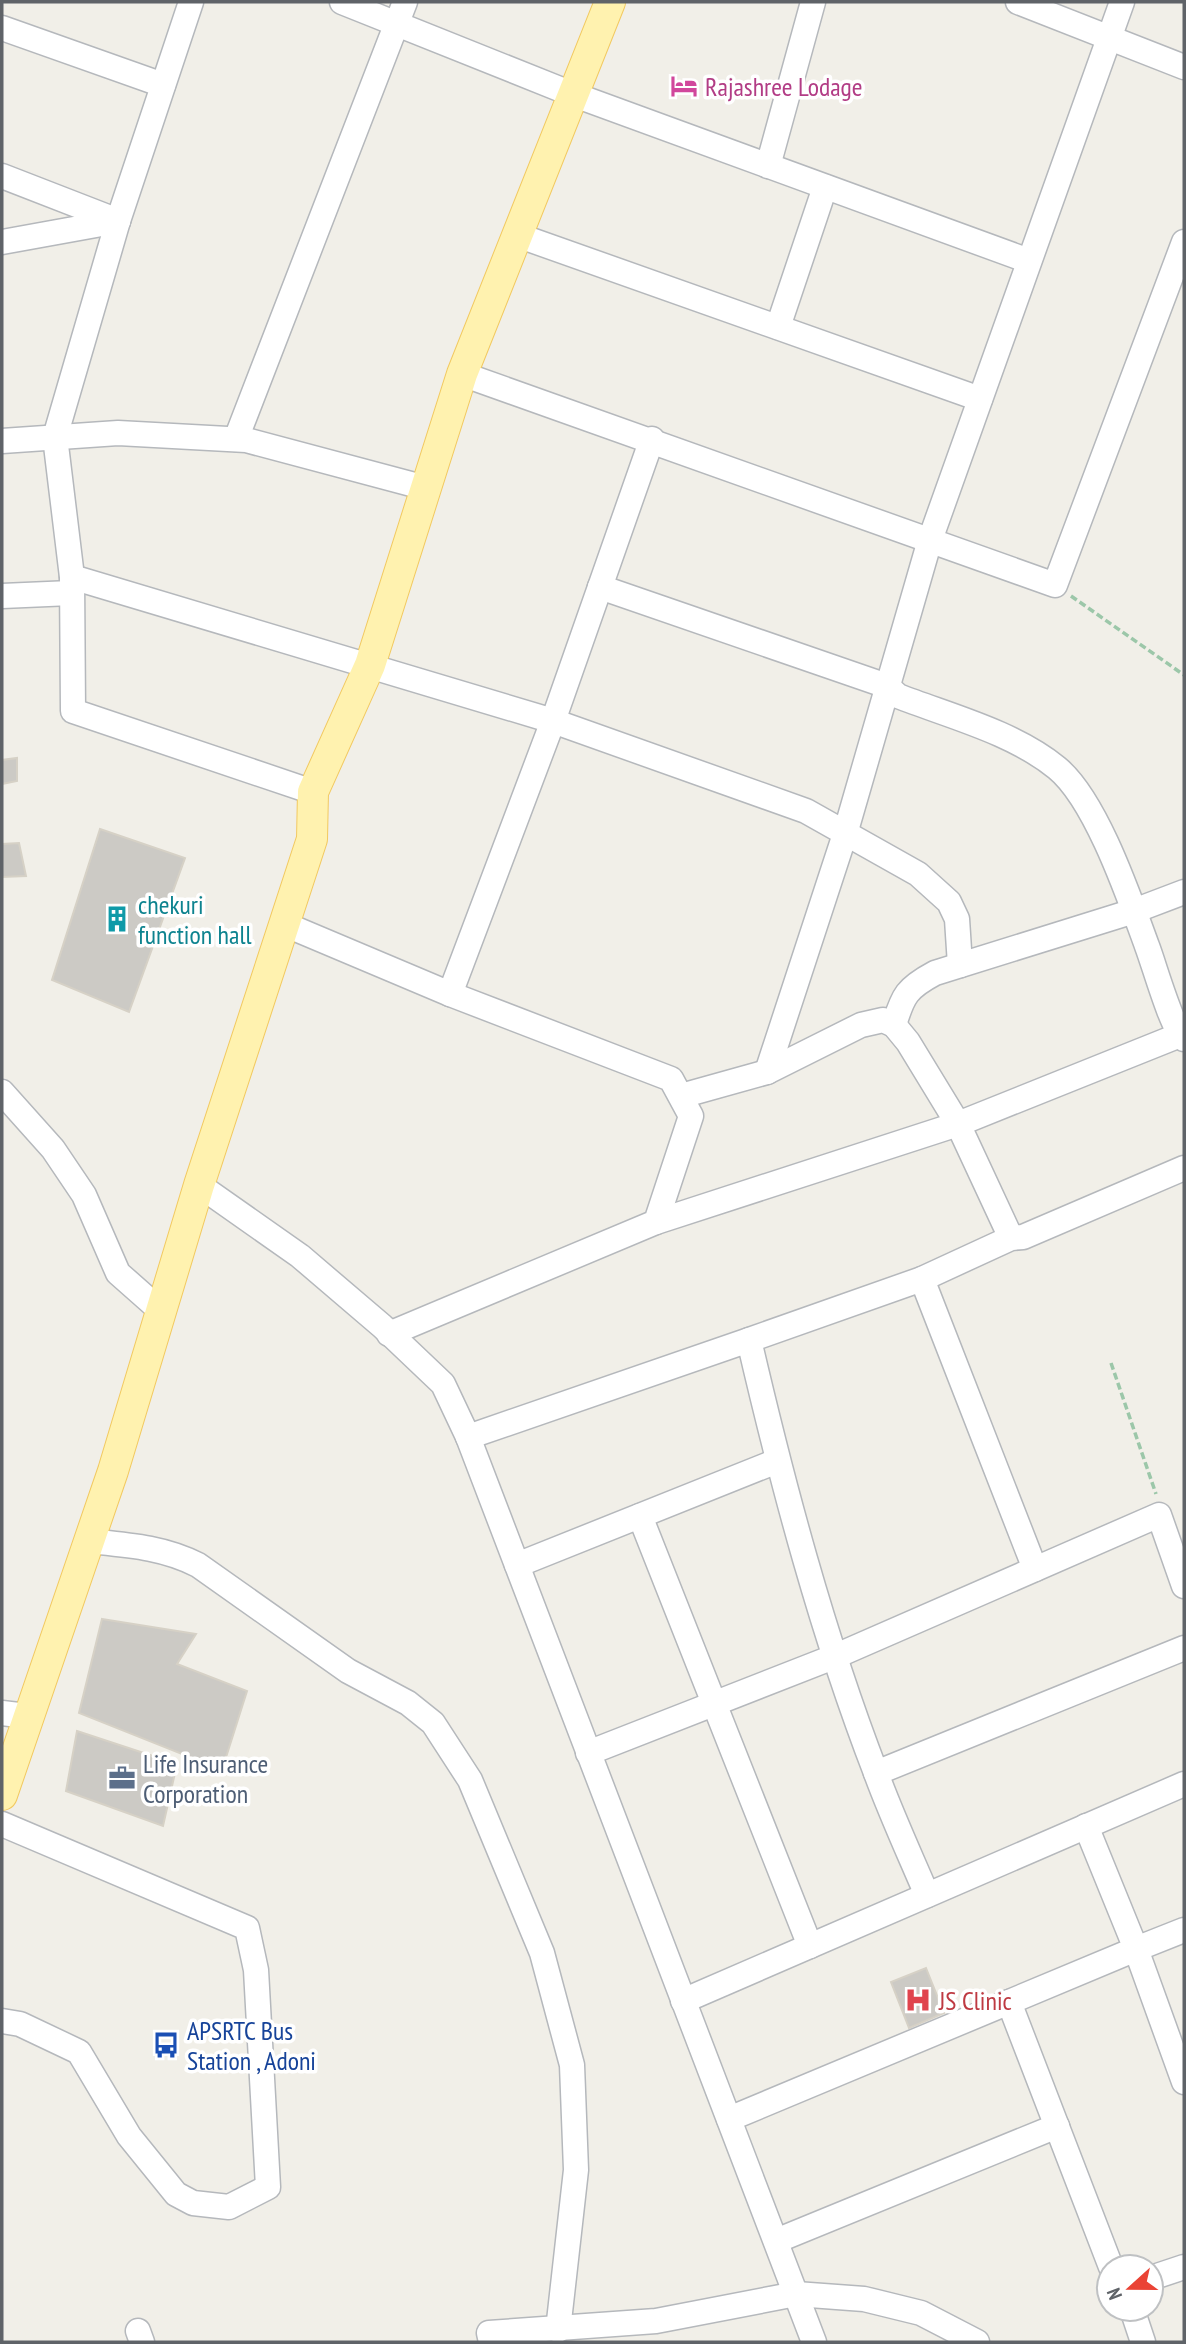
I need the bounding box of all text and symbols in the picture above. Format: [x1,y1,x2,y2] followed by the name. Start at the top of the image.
[705,70,863,103] place label: Rajashree Lodage
[669,71,699,101] hotel icon: Rajashree Lodage
[138,888,252,951] place label: chekuri function hall
[102,904,132,934] building icon: chekuri function hall
[143,1747,268,1810] place label: Life Insurance Corporation
[107,1763,137,1793] office icon: Life Insurance Corporation
[938,1984,1012,2017] place label: JS Clinic
[903,1985,933,2015] hospital icon: JS Clinic
[187,2014,316,2077] place label: APSRTC Bus Station , Adoni
[151,2030,181,2060] bus stop icon: APSRTC Bus Station , Adoni
[1095,2253,1165,2323] north arrow
[1101,2285,1127,2303] text: N

